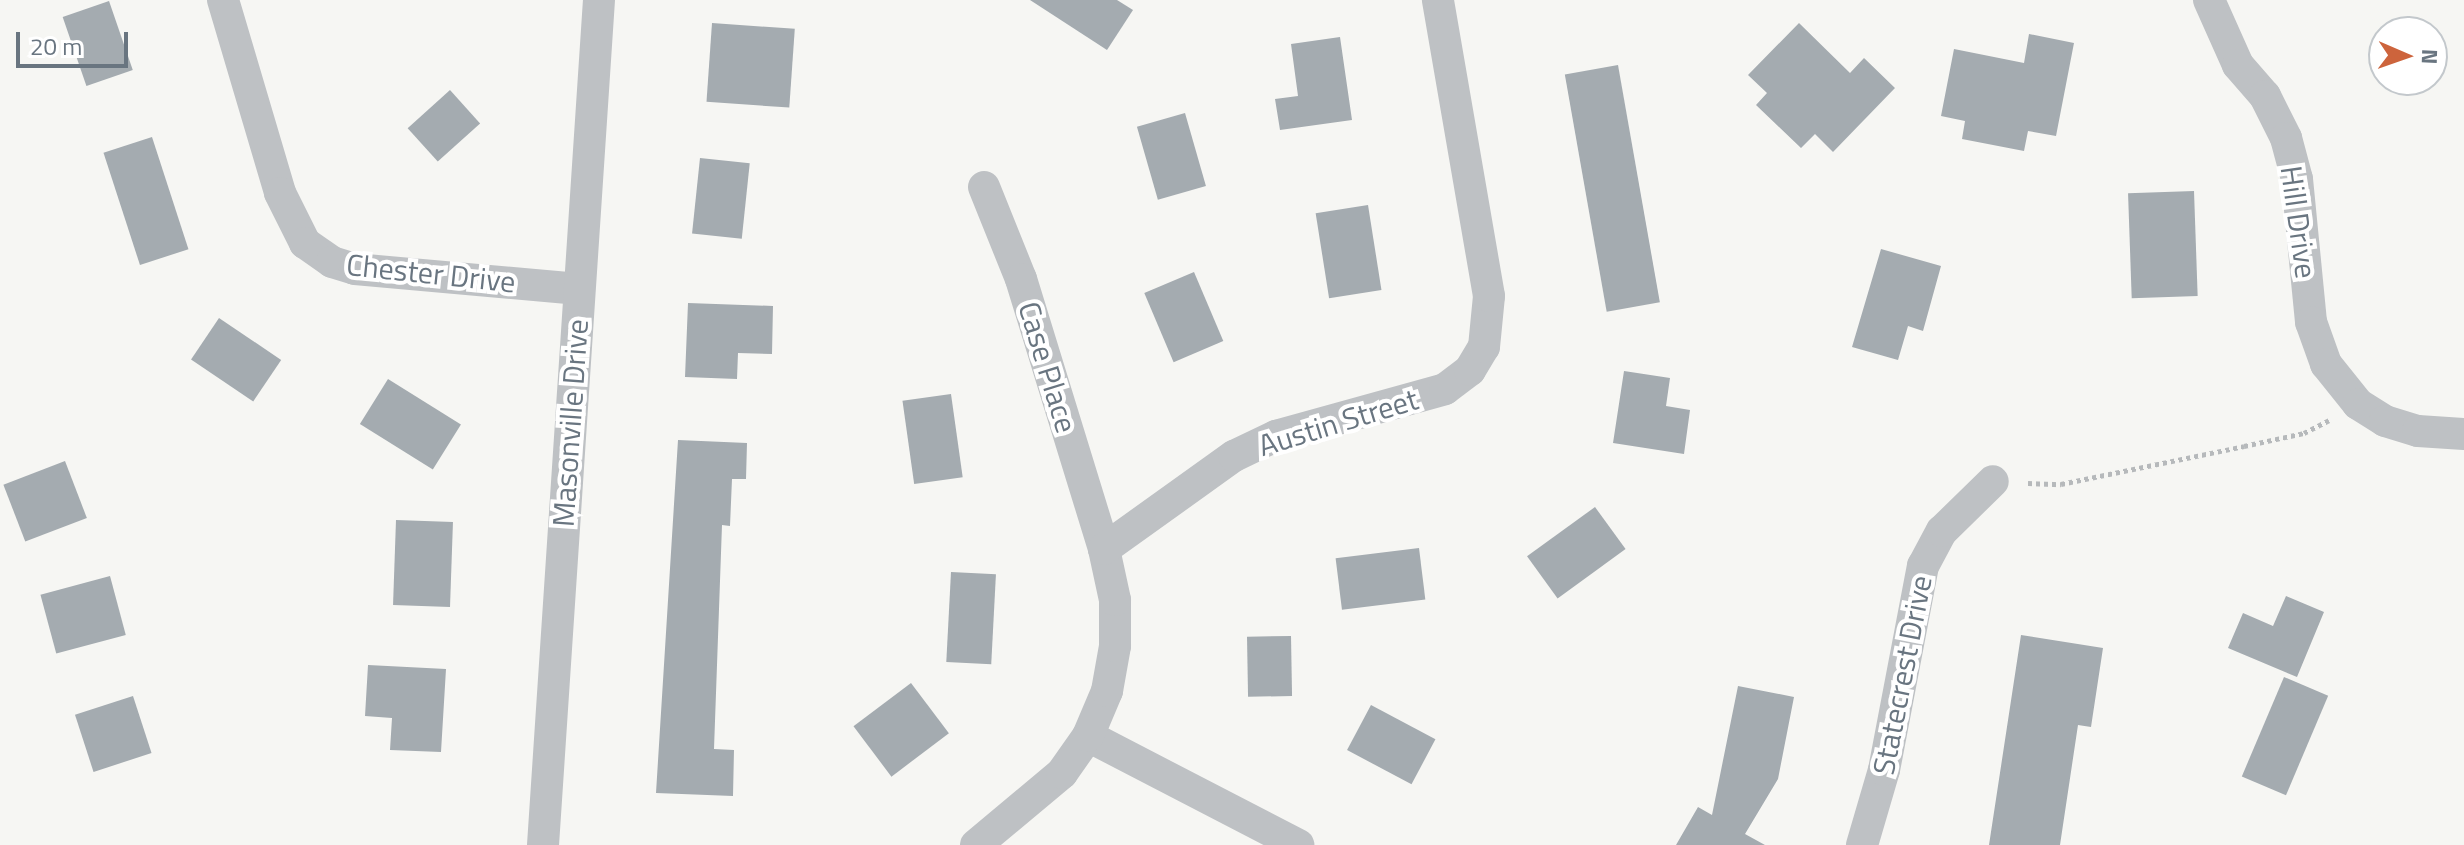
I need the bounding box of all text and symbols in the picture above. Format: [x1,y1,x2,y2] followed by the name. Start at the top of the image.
[20,16,132,66] scale bar
[2368,16,2448,96] north arrow
[30,28,82,64] text: 20 m
[2413,49,2447,65] text: N
[2273,164,2325,280] street label: Hill Drive
[345,246,517,300] street label: Chester Drive
[1011,297,1085,437] street label: Case Place
[545,318,595,528] street label: Masonville Drive
[1254,381,1422,463] street label: Austin Street
[1865,572,1939,778] street label: Statecrest Drive

